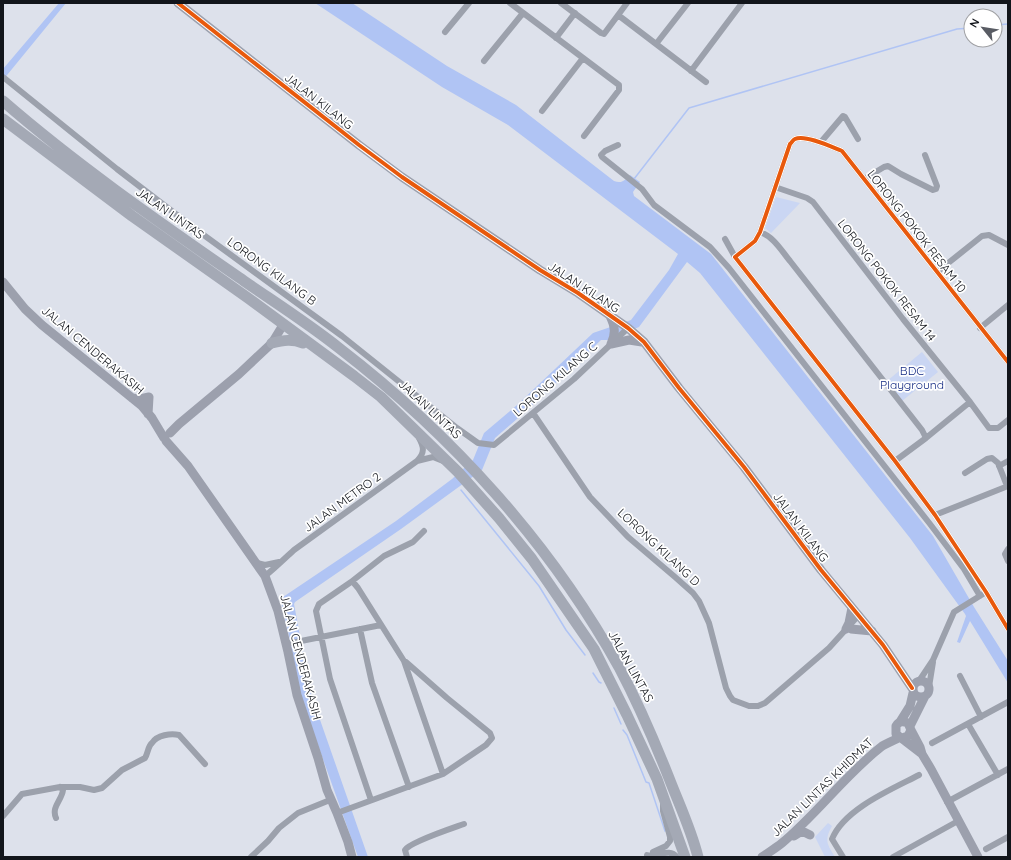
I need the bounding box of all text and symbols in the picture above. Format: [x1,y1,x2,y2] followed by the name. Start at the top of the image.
[963,8,1003,48] north arrow
[966,16,982,30] text: N
[282,70,356,132] street label: JALAN KILANG
[864,167,970,295] street label: LORONG POKOK RESAM 10
[133,184,207,242] street label: JALAN LINTAS
[835,216,939,344] street label: LORONG POKOK RESAM 14
[225,234,320,308] street label: LORONG KILANG B
[545,258,623,316] street label: JALAN KILANG
[39,303,147,397] street label: JALAN CENDERAKASIH
[510,338,600,420] street label: LORONG KILANG C
[880,363,944,392] park label: BDC Playground
[396,376,465,442] street label: JALAN LINTAS
[301,469,384,535] street label: JALAN METRO 2
[770,489,832,565] street label: JALAN KILANG
[615,505,704,589] street label: LORONG KILANG D
[277,593,325,721] street label: JALAN CENDERAKASIH
[605,627,657,705] street label: JALAN LINTAS
[768,734,876,840] street label: JALAN LINTAS KHIDMAT

